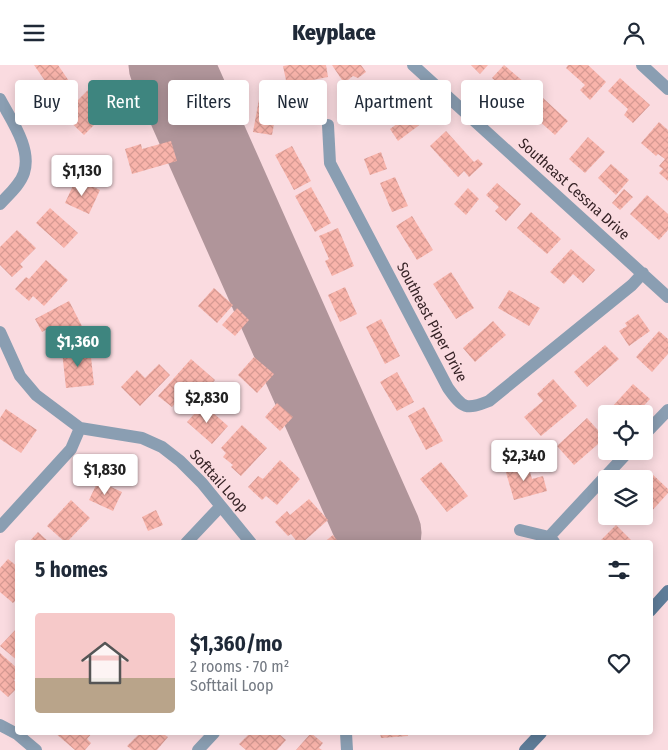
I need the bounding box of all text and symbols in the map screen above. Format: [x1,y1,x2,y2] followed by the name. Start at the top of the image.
[20,19,48,47] icon: menu
[292,19,376,46] text: Keyplace
[620,19,648,47] icon: person
[15,80,78,125] chip: Buy
[88,80,158,125] chip: Rent
[168,80,249,125] chip: Filters
[259,80,327,125] chip: New
[337,80,451,125] chip: Apartment
[461,80,543,125] chip: House
[515,134,633,244] street label: Southeast Cessna Drive
[41,155,123,197] pin: $1,130
[62,161,102,180] text: $1,130
[393,259,471,385] street label: Southeast Piper Drive
[37,325,119,368] pin: $1,360
[57,332,99,351] text: $1,360
[166,381,248,424] pin: $2,830
[185,388,229,407] text: $2,830
[598,405,653,525] map controls
[598,405,653,460] button: locate
[483,439,565,482] pin: $2,340
[186,446,252,516] street label: Softtail Loop
[502,446,546,465] text: $2,340
[64,453,146,496] pin: $1,830
[84,460,126,479] text: $1,830
[598,470,653,525] button: layers
[605,556,633,584] icon: filters
[35,557,108,583] text: 5 homes
[190,631,282,657] text: $1,360/mo
[75,633,135,693] icon: home
[605,649,633,677] icon: heart
[190,657,289,676] text: 2 rooms · 70 m²
[190,676,274,695] text: Softtail Loop

